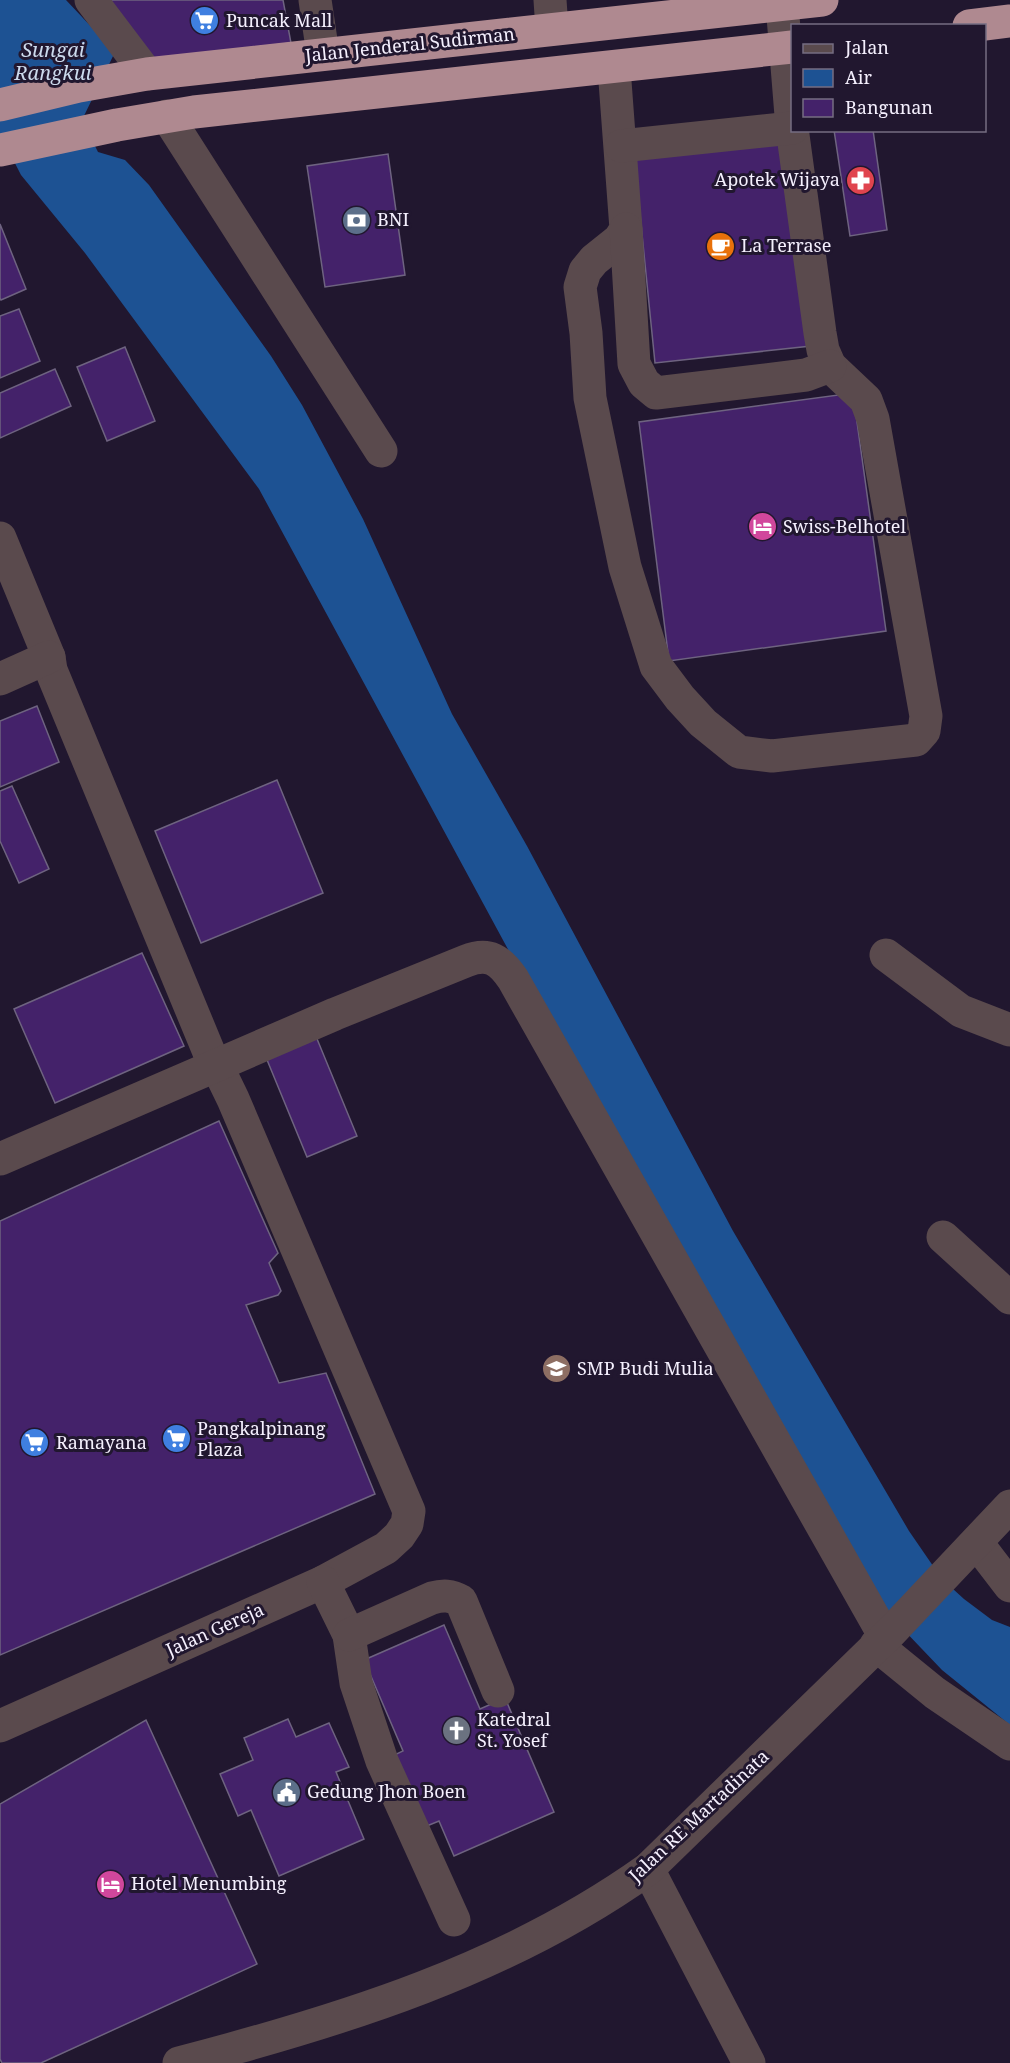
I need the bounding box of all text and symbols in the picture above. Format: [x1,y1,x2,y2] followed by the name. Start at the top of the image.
[189,5,221,37] supermarket icon: Puncak Mall
[226,8,333,32] place label: Puncak Mall
[303,21,516,67] street label: Jalan Jenderal Sudirman
[791,24,986,132] legend
[844,35,889,59] text: Jalan
[13,36,92,86] water label: Sungai Rangkui
[845,65,872,89] text: Air
[845,95,933,119] text: Bangunan
[845,164,877,196] pharmacy icon: Apotek Wijaya
[715,167,840,191] place label: Apotek Wijaya
[340,204,372,236] bank icon: BNI
[377,207,409,231] place label: BNI
[704,230,736,262] cafe icon: La Terrase
[741,233,831,257] place label: La Terrase
[746,511,778,543] hotel icon: Swiss-Belhotel
[783,514,906,538] place label: Swiss-Belhotel
[540,1353,572,1385] school or university icon: SMP Budi Mulia
[577,1356,714,1380] place label: SMP Budi Mulia
[197,1416,326,1461] place label: Pangkalpinang Plaza
[160,1423,192,1455] supermarket icon: Pangkalpinang Plaza
[19,1427,51,1459] supermarket icon: Ramayana
[56,1430,147,1454] place label: Ramayana
[161,1597,267,1662] street label: Jalan Gereja
[477,1707,551,1752] place label: Katedral St. Yosef
[440,1714,472,1746] church icon: Katedral St. Yosef
[622,1744,774,1887] street label: Jalan RE Martadinata
[270,1776,302,1808] public building icon: Gedung Jhon Boen
[307,1779,466,1803] place label: Gedung Jhon Boen
[94,1868,126,1900] hotel icon: Hotel Menumbing
[131,1871,287,1895] place label: Hotel Menumbing

